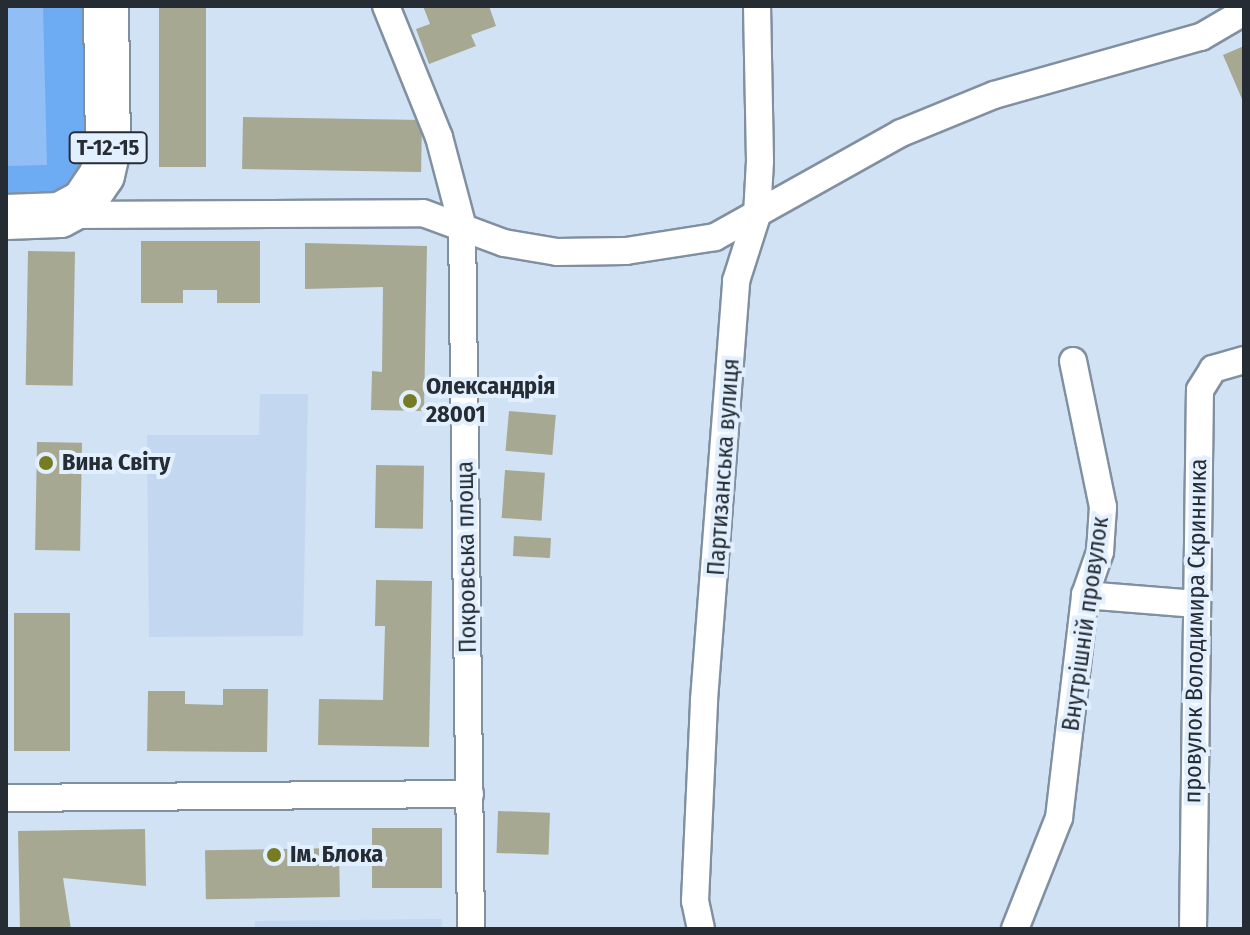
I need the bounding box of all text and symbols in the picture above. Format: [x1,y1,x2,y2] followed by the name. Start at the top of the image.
[68,130,148,166] road number: Т-12-15
[702,357,746,577] street label: Партизанська вулиця
[426,373,555,429] place label: Олександрія 28001
[401,392,419,410] marker: Олександрія 28001
[62,449,170,477] place label: Вина Світу
[37,454,55,472] marker: Вина Світу
[1179,458,1213,804] street label: провулок Володимира Скринника
[451,461,483,653] street label: Покровська площа
[1057,515,1115,733] street label: Внутрішній провулок
[290,841,383,869] place label: Ім. Блока
[265,846,283,864] marker: Ім. Блока

